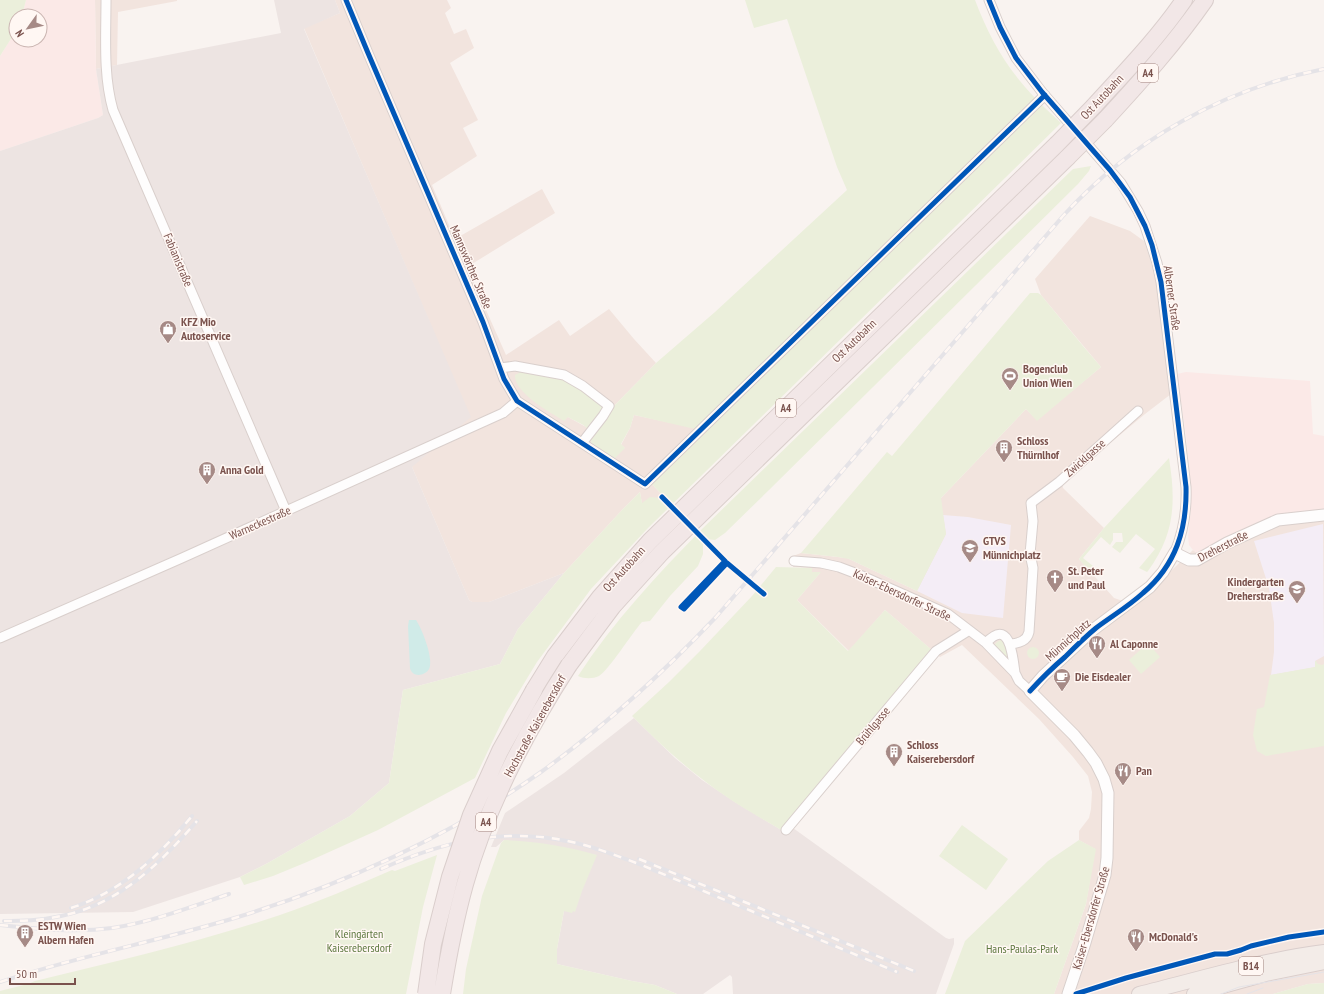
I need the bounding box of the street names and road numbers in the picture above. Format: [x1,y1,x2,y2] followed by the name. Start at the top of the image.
[1138,64,1158,82] road number: A4
[1077,71,1126,122] street label: Ost Autobahn
[447,223,496,311] street label: Mannswörther Straße
[161,231,196,289] street label: Fabianistraße
[1161,265,1184,331] street label: Alberner Straße
[828,316,879,365] street label: Ost Autobahn
[776,399,796,417] road number: A4
[1061,435,1108,480] street label: Zwicklgasse
[227,502,293,543] street label: Warneckestraße
[1195,527,1250,565] street label: Dreherstraße
[599,543,648,594] street label: Ost Autobahn
[851,565,954,624] street label: Kaiser-Ebersdorfer Straße
[1042,615,1093,664] street label: Münnichplatz
[500,671,569,779] street label: Hochstraße Kaiserebersdorf
[852,703,893,748] street label: Brühlgasse
[476,813,496,831] road number: A4
[1069,865,1112,971] street label: Kaiser-Ebersdorfer Straße
[1239,957,1263,975] road number: B14

